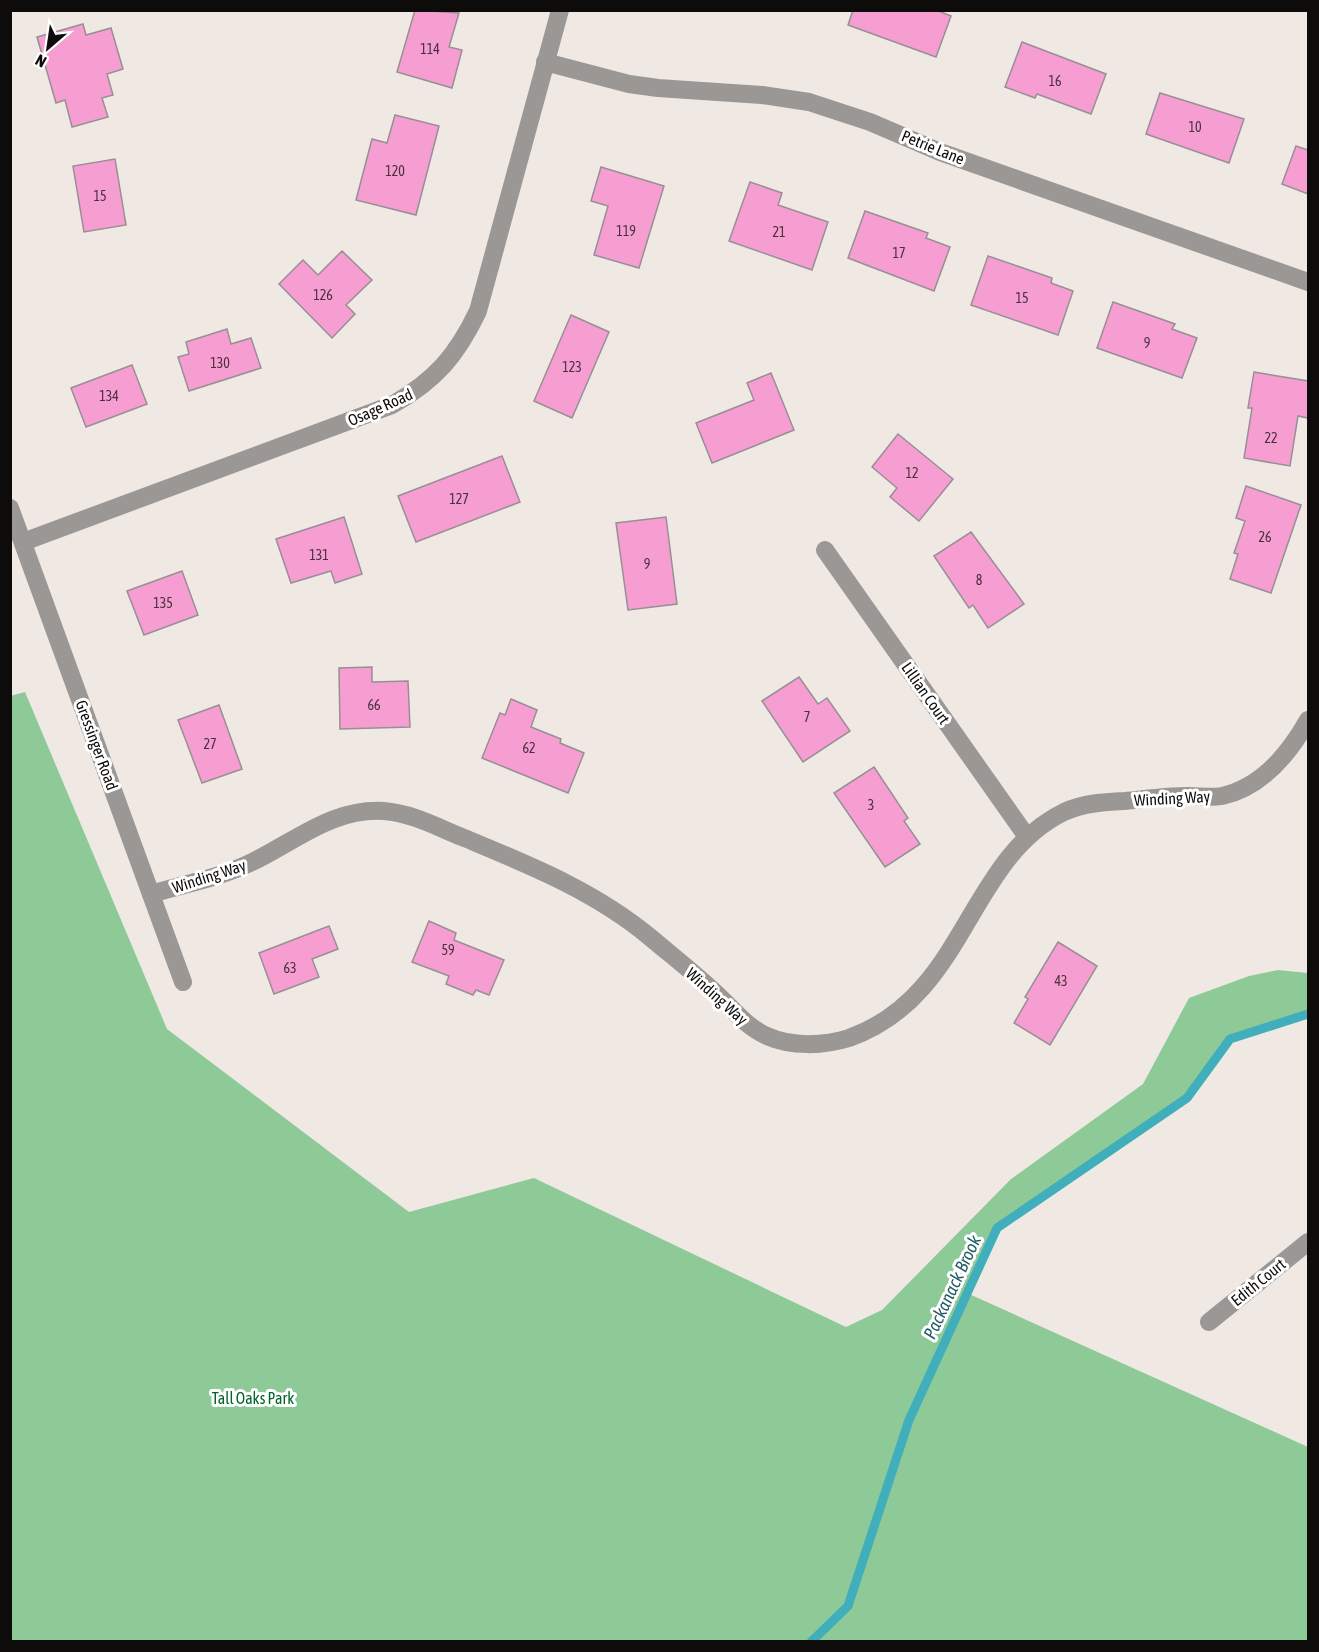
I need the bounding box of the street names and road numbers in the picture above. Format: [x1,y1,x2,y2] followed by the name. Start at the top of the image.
[899,126,967,168] street label: Petrie Lane
[345,385,416,430] street label: Osage Road
[898,659,954,728] street label: Lillian Court
[71,698,122,793] street label: Gressinger Road
[1133,787,1211,810] street label: Winding Way
[170,856,249,897] street label: Winding Way
[682,964,752,1029] street label: Winding Way
[1227,1255,1289,1309] street label: Edith Court

